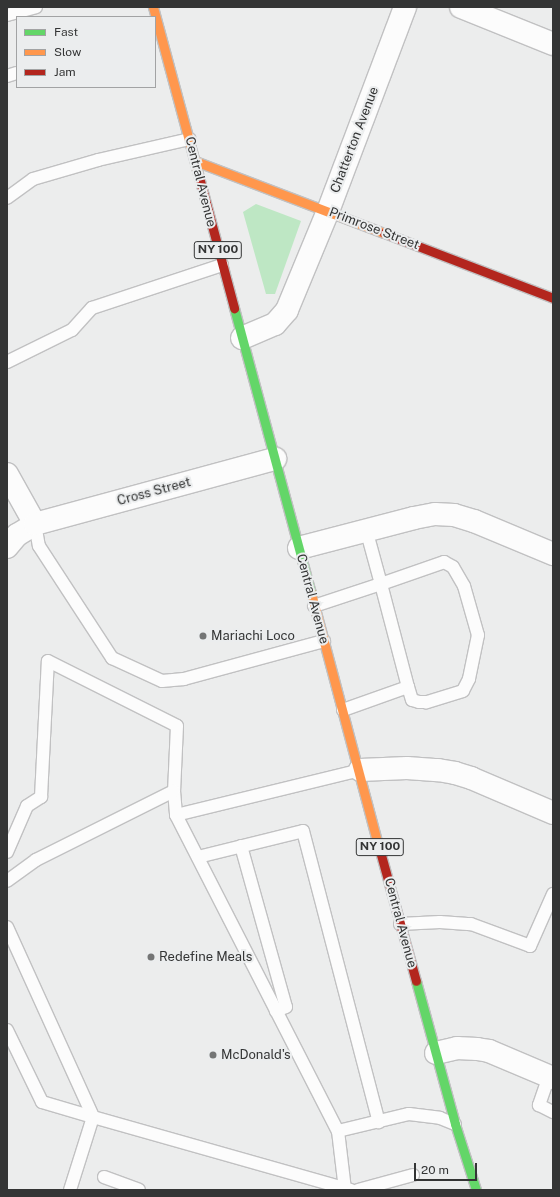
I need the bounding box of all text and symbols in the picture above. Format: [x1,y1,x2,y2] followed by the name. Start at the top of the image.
[16,16,156,88] legend
[54,25,78,39] text: Fast
[54,45,81,59] text: Slow
[54,65,76,79] text: Jam
[328,85,382,195] street label: Chatterton Avenue
[181,135,219,229] street label: Central Avenue
[327,205,421,253] street label: Primrose Street
[193,240,243,260] road number: NY 100
[116,475,192,509] street label: Cross Street
[293,552,331,646] street label: Central Avenue
[211,628,295,644] place label: Mariachi Loco
[198,631,208,641] marker: Mariachi Loco
[355,837,405,857] road number: NY 100
[381,876,419,970] street label: Central Avenue
[159,949,252,965] place label: Redefine Meals
[146,952,156,962] marker: Redefine Meals
[221,1047,291,1063] place label: McDonald's
[208,1050,218,1060] marker: McDonald's
[416,1155,479,1181] scale bar
[421,1163,449,1177] text: 20 m

